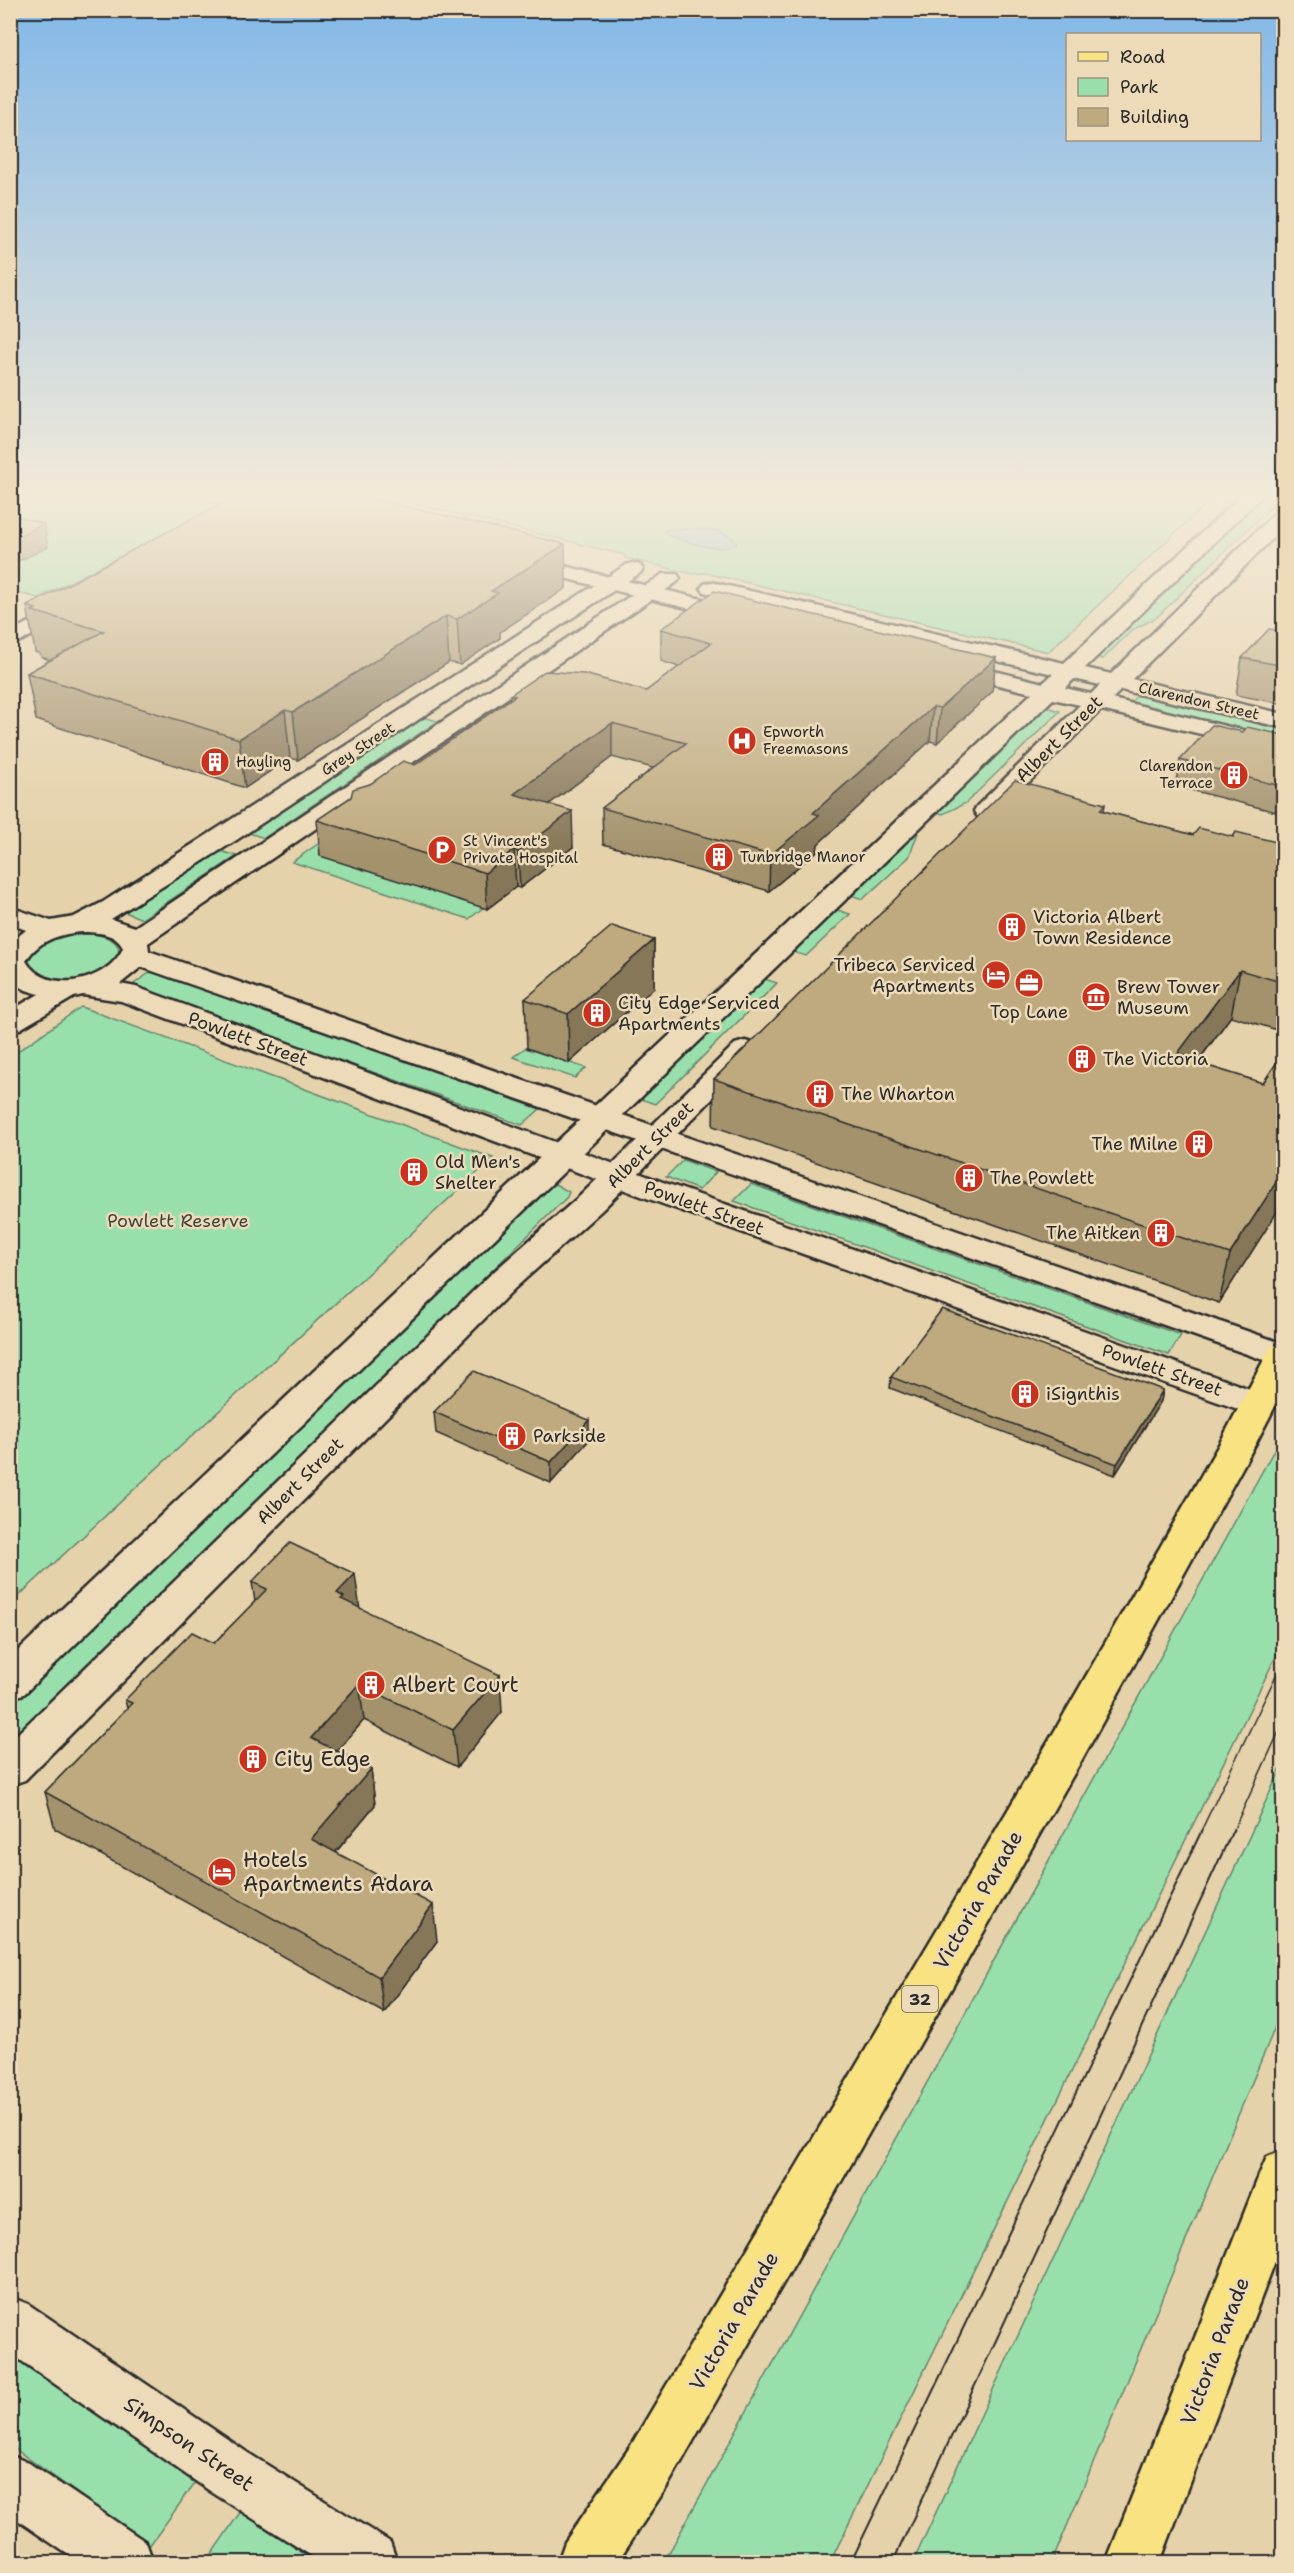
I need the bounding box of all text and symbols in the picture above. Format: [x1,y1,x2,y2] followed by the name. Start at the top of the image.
[1066,33,1261,141] legend
[1120,45,1165,69] text: Road
[1120,75,1159,99] text: Park
[1120,105,1189,129] text: Building
[1137,677,1261,725] street label: Clarendon Street
[1010,690,1108,788] street label: Albert Street
[317,718,399,780] street label: Grey Street
[763,722,849,759] place label: Epworth Freemasons
[726,725,758,757] hospital icon: Epworth Freemasons
[199,746,231,778] building icon: Hayling
[236,752,291,772] place label: Hayling
[1139,756,1213,793] place label: Clarendon Terrace
[1218,759,1250,791] building icon: Clarendon Terrace
[463,831,579,868] place label: St Vincent's Private Hospital
[426,834,458,866] parking icon: St Vincent's Private Hospital
[703,841,735,873] building icon: Tunbridge Manor
[740,847,866,867] place label: Tunbridge Manor
[1033,905,1172,950] place label: Victoria Albert Town Residence
[996,911,1028,943] building icon: Victoria Albert Town Residence
[833,953,975,998] place label: Tribeca Serviced Apartments
[980,959,1012,991] hotel icon: Tribeca Serviced Apartments
[1013,967,1045,999] office icon: Top Lane
[1117,975,1220,1020] place label: Brew Tower Museum
[1080,981,1112,1013] museum icon: Brew Tower Museum
[618,991,780,1036] place label: City Edge Serviced Apartments
[581,997,613,1029] building icon: City Edge Serviced Apartments
[990,1000,1068,1024] place label: Top Lane
[185,1006,311,1072] street label: Powlett Street
[1066,1043,1098,1075] building icon: The Victoria
[1103,1047,1208,1071] place label: The Victoria
[804,1078,836,1110] building icon: The Wharton
[841,1082,955,1106] place label: The Wharton
[601,1096,699,1194] street label: Albert Street
[1183,1128,1215,1160] building icon: The Milne
[1092,1132,1178,1156] place label: The Milne
[435,1150,521,1195] place label: Old Men's Shelter
[398,1156,430,1188] building icon: Old Men's Shelter
[953,1162,985,1194] building icon: The Powlett
[990,1166,1095,1190] place label: The Powlett
[641,1175,767,1241] street label: Powlett Street
[107,1209,249,1233] park label: Powlett Reserve
[1145,1217,1177,1249] building icon: The Aitken
[1046,1221,1140,1245] place label: The Aitken
[1098,1338,1226,1402] street label: Powlett Street
[1009,1378,1041,1410] building icon: iSignthis
[1046,1382,1120,1406] place label: iSignthis
[496,1420,528,1452] building icon: Parkside
[533,1424,606,1448] place label: Parkside
[251,1432,349,1530] street label: Albert Street
[355,1669,387,1701] building icon: Albert Court
[392,1671,519,1699] place label: Albert Court
[237,1743,269,1775] building icon: City Edge
[274,1745,371,1773] place label: City Edge
[927,1825,1029,1975] street label: Victoria Parade
[243,1846,433,1898] place label: Hotels Apartments Adara
[206,1856,238,1888] hotel icon: Hotels Apartments Adara
[902,1986,938,2012] road number: 32
[683,2246,785,2396] street label: Victoria Parade
[1174,2273,1256,2429] street label: Victoria Parade
[118,2390,260,2498] street label: Simpson Street

